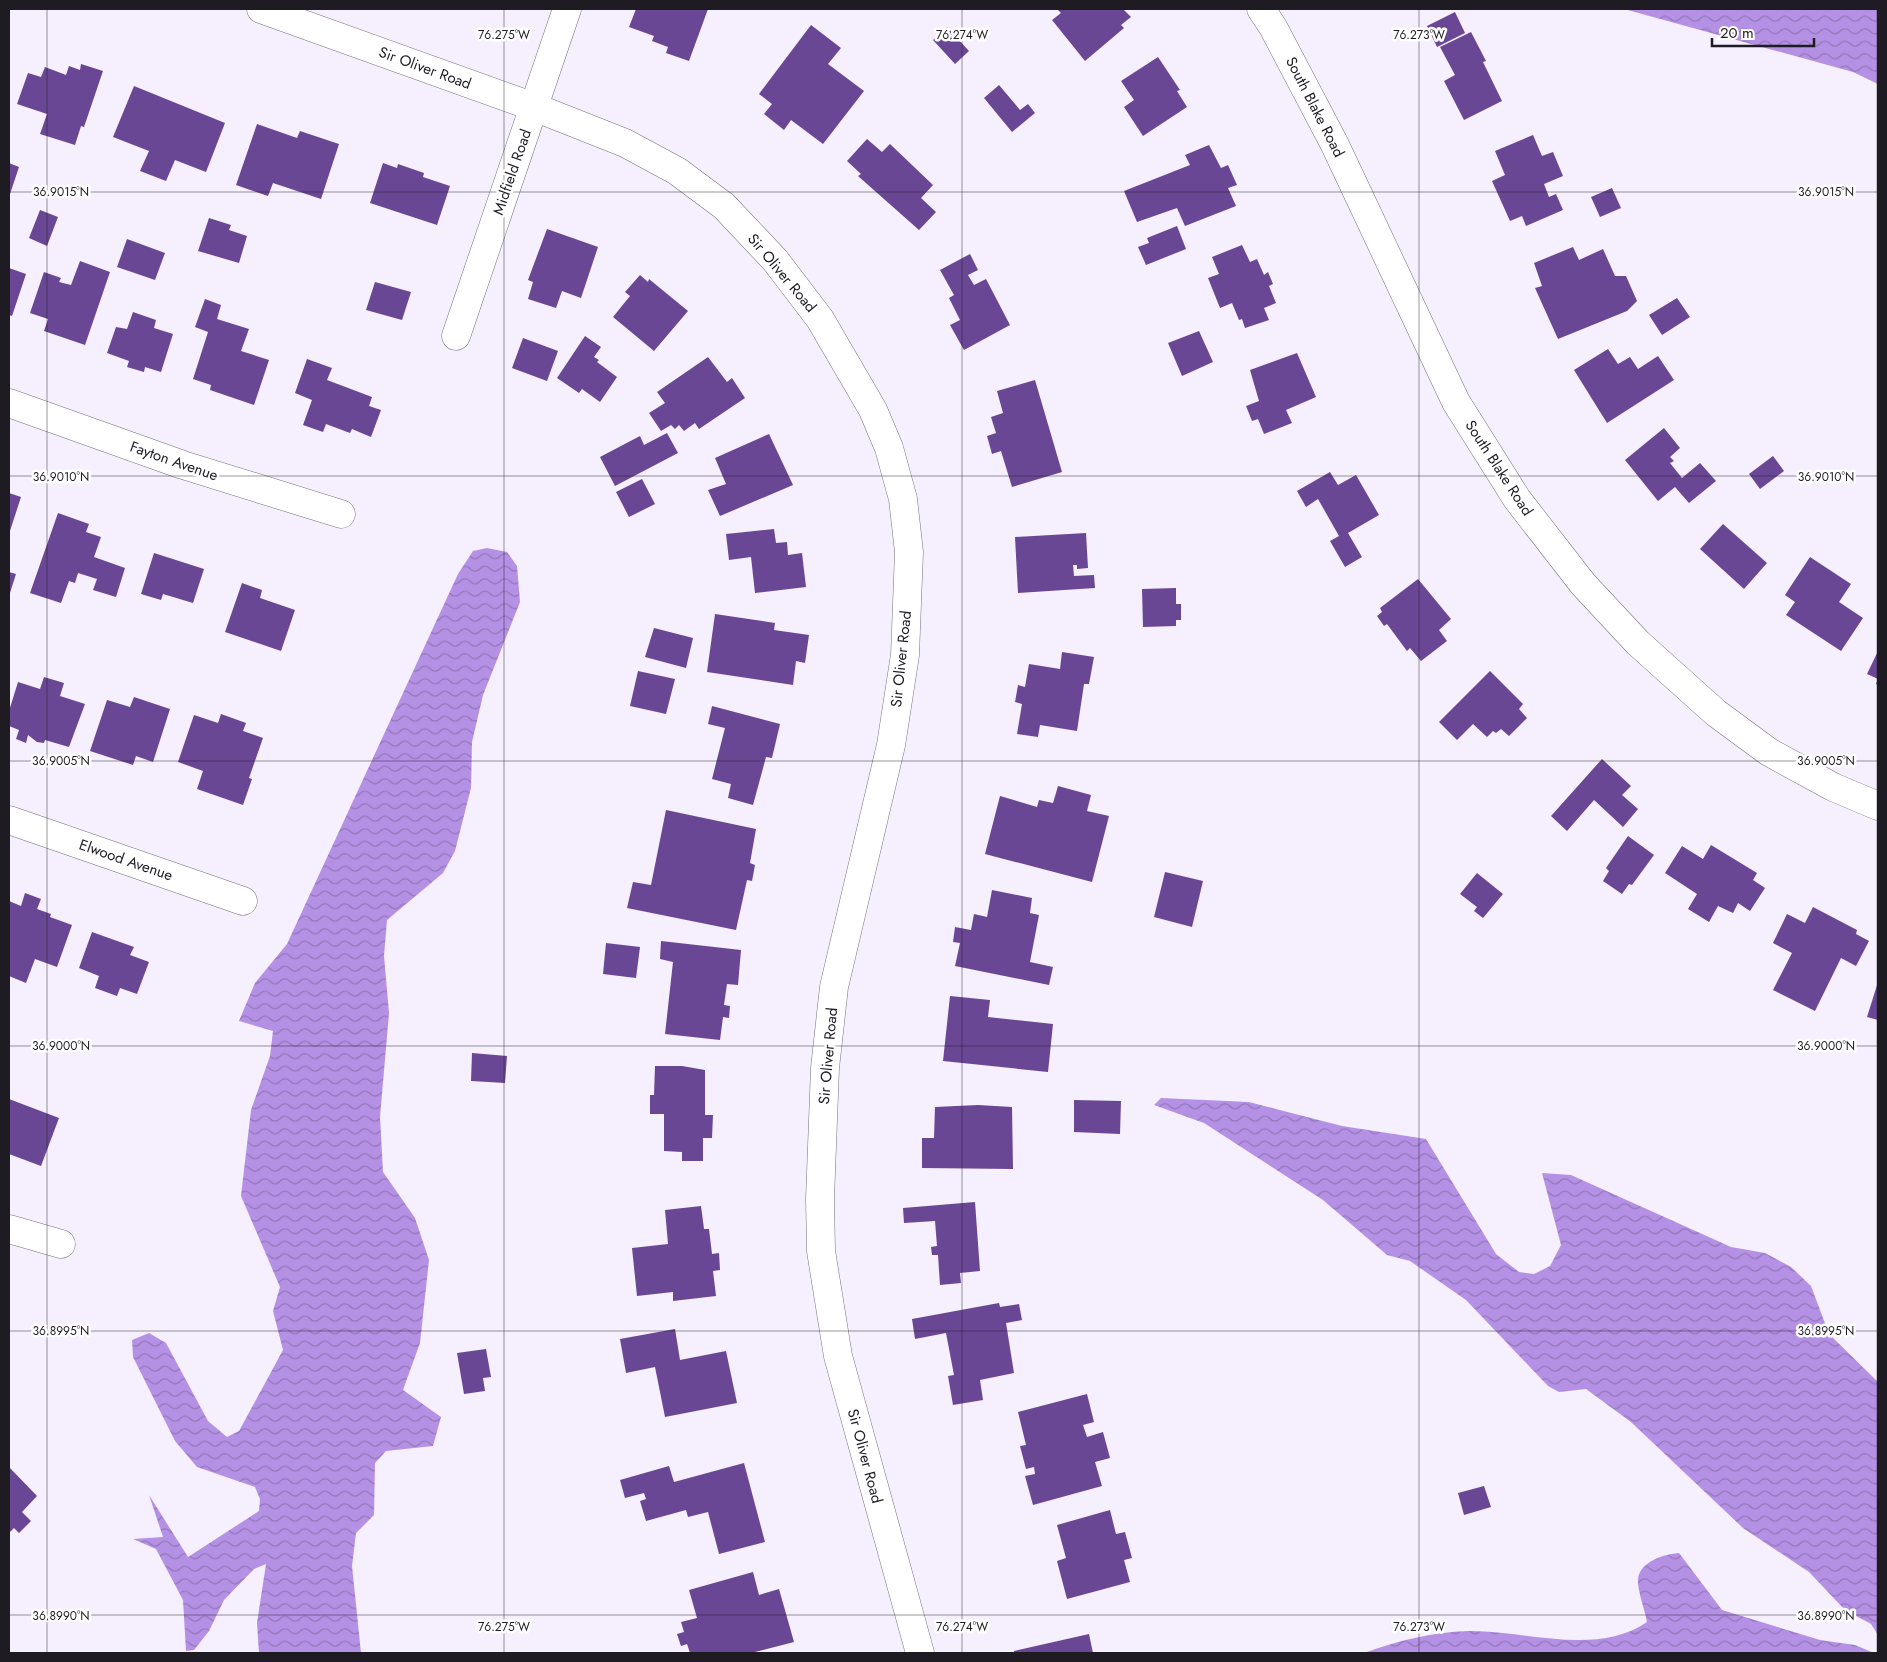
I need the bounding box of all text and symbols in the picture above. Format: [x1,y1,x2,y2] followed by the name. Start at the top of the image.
[1712,15,1814,47] scale bar
[1720,22,1754,44] text: 20 m
[478,26,530,44] text: 76.275°W
[936,26,988,44] text: 76.274°W
[1393,26,1445,44] text: 76.273°W
[376,41,474,95] street label: Sir Oliver Road
[1280,53,1350,161] street label: South Blake Road
[487,126,537,218] street label: Midfield Road
[33,183,89,201] text: 36.9015°N
[1798,183,1854,201] text: 36.9015°N
[742,229,822,317] street label: Sir Oliver Road
[1460,416,1538,520] street label: South Blake Road
[127,436,221,486] street label: Fayton Avenue
[33,468,89,486] text: 36.9010°N
[1798,468,1854,486] text: 36.9010°N
[885,610,917,708] street label: Sir Oliver Road
[32,752,90,770] text: 36.9005°N
[1797,752,1855,770] text: 36.9005°N
[76,834,176,886] street label: Elwood Avenue
[813,1007,843,1105] street label: Sir Oliver Road
[32,1037,90,1055] text: 36.9000°N
[1797,1037,1855,1055] text: 36.9000°N
[33,1322,89,1340] text: 36.8995°N
[1798,1322,1854,1340] text: 36.8995°N
[842,1406,888,1506] street label: Sir Oliver Road
[32,1607,90,1625] text: 36.8990°N
[1797,1607,1855,1625] text: 36.8990°N
[478,1618,530,1636] text: 76.275°W
[936,1618,988,1636] text: 76.274°W
[1393,1618,1445,1636] text: 76.273°W

